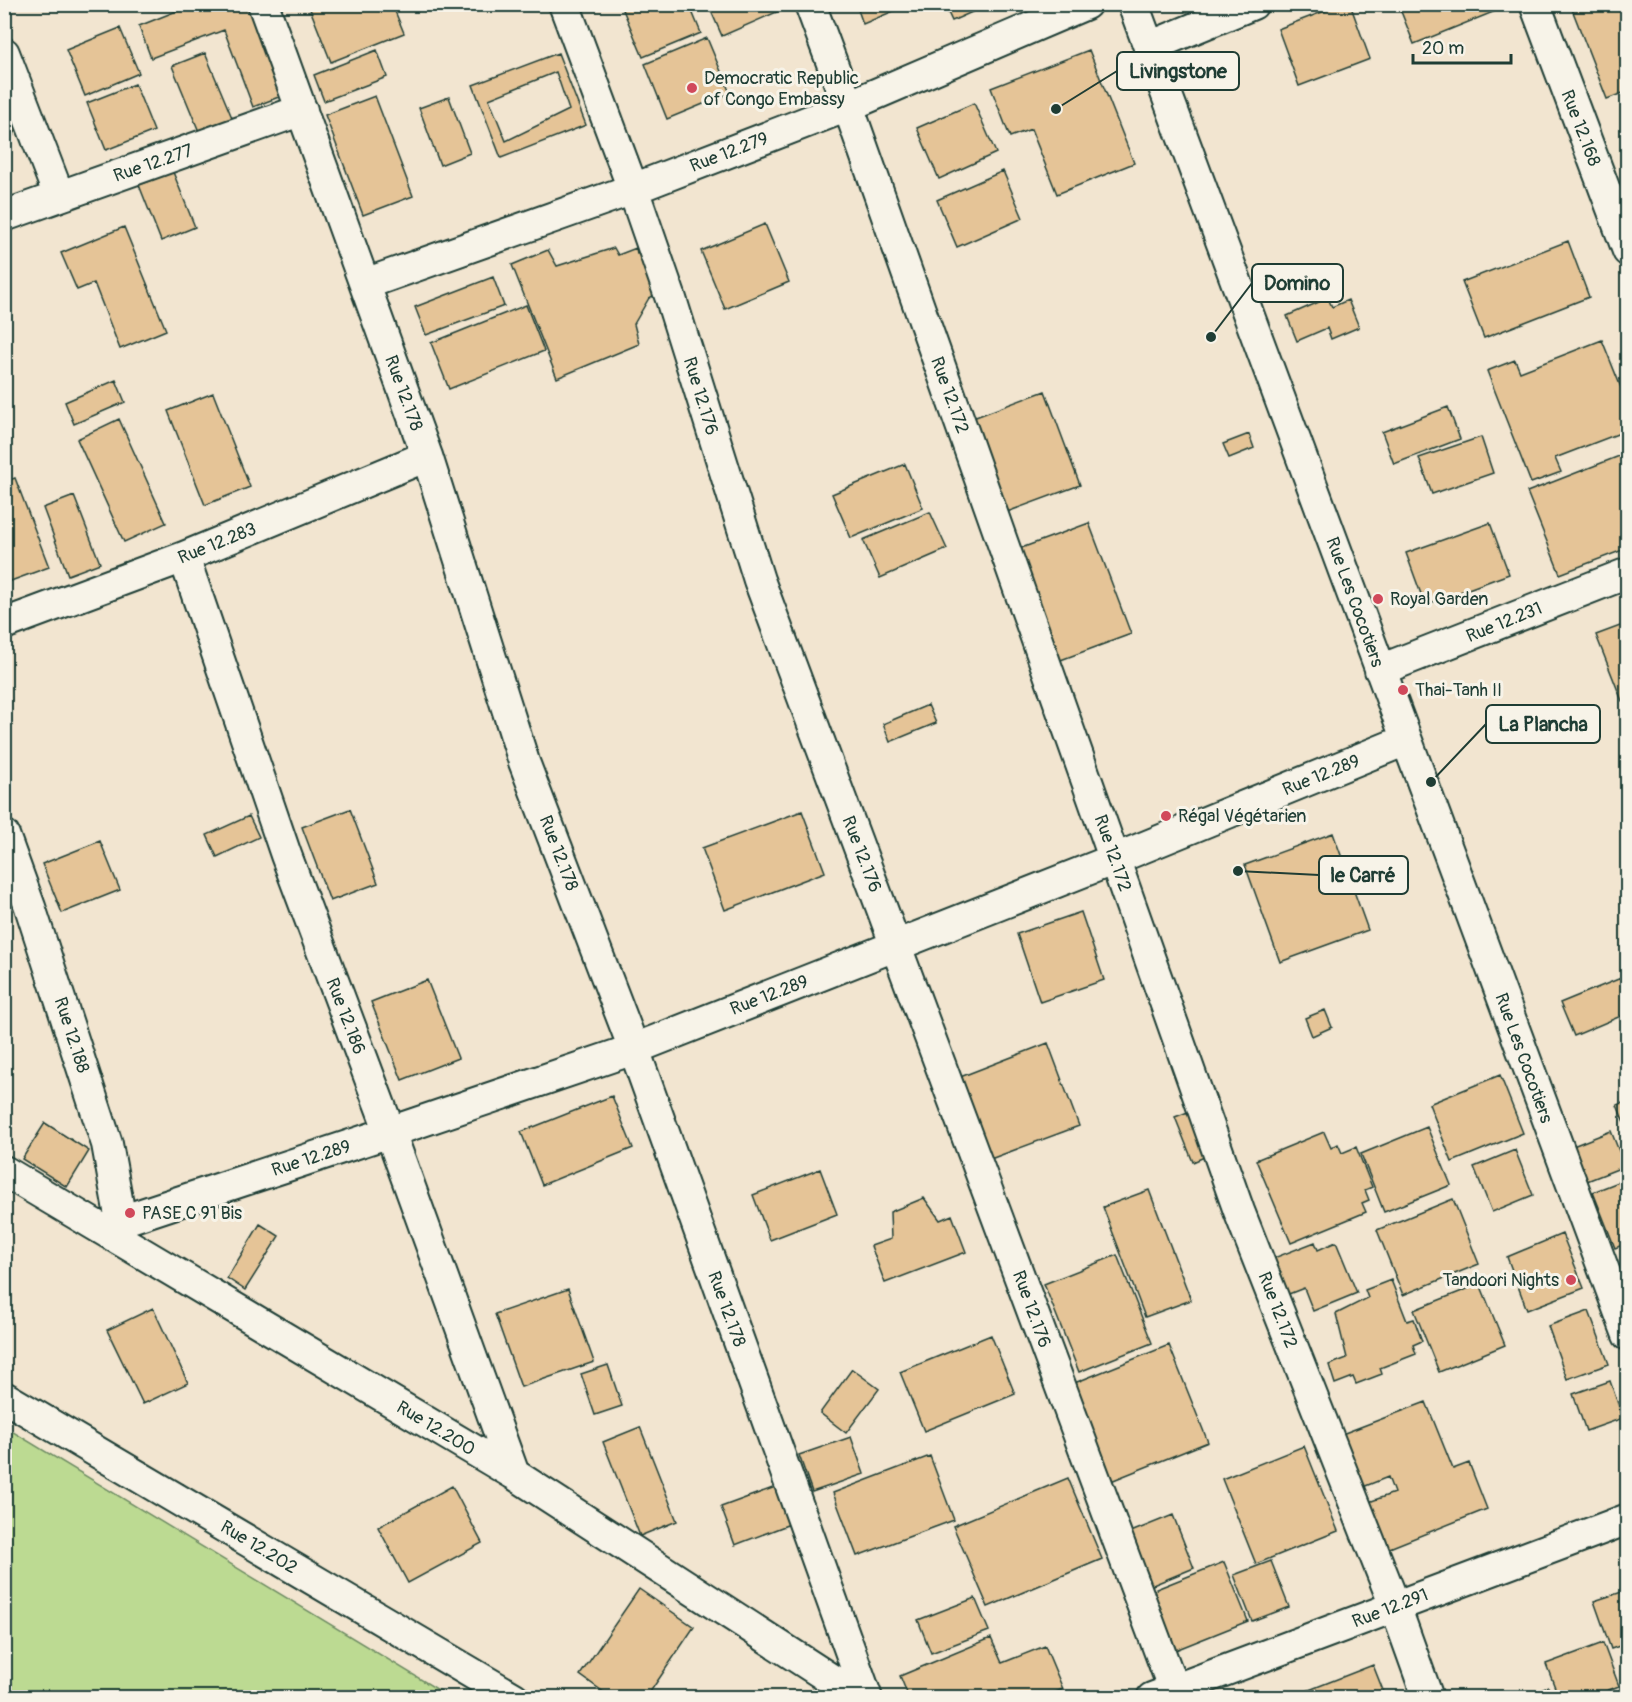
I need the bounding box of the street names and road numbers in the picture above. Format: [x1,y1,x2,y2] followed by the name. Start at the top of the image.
[1555,87,1606,170] street label: Rue 12.168
[687,127,772,178] street label: Rue 12.279
[110,139,196,188] street label: Rue 12.277
[379,352,428,434] street label: Rue 12.178
[678,354,723,438] street label: Rue 12.176
[925,354,974,437] street label: Rue 12.172
[175,517,260,570] street label: Rue 12.283
[1320,534,1389,670] street label: Rue Les Cocotiers
[1463,597,1546,648] street label: Rue 12.231
[1279,749,1363,801] street label: Rue 12.289
[534,812,583,894] street label: Rue 12.178
[1089,812,1136,895] street label: Rue 12.172
[836,813,887,896] street label: Rue 12.176
[727,970,811,1021] street label: Rue 12.289
[320,975,371,1058] street label: Rue 12.186
[1489,990,1558,1126] street label: Rue Les Cocotiers
[48,994,95,1076] street label: Rue 12.188
[269,1135,354,1182] street label: Rue 12.289
[1007,1267,1056,1351] street label: Rue 12.176
[702,1268,751,1350] street label: Rue 12.178
[1252,1269,1303,1352] street label: Rue 12.172
[392,1396,479,1461] street label: Rue 12.200
[216,1515,301,1579] street label: Rue 12.202
[1349,1583,1431,1633] street label: Rue 12.291

